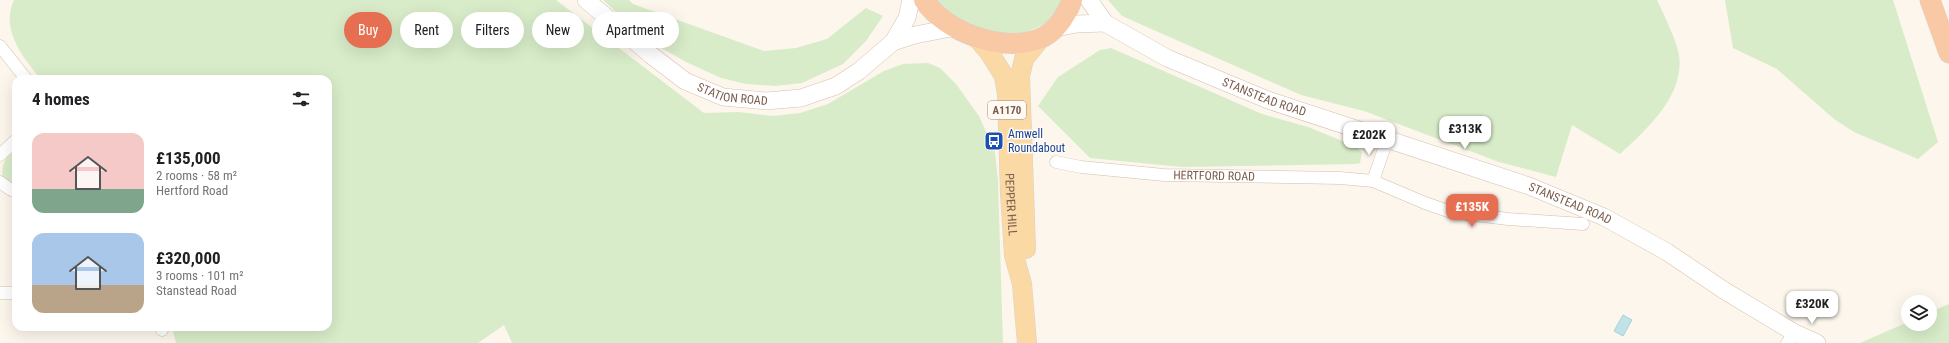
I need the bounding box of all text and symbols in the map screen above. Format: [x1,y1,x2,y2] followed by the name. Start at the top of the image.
[344,12,392,48] chip: Buy
[400,12,453,48] chip: Rent
[461,12,524,48] chip: Filters
[532,12,584,48] chip: New
[592,12,679,48] chip: Apartment
[1220,75,1308,119] street label: STANSTEAD ROAD
[695,80,768,108] street label: STATION ROAD
[290,88,312,110] icon: filters
[32,89,90,109] text: 4 homes
[988,101,1026,119] road number: A1170
[1437,116,1493,150] pin: £313K
[1448,121,1482,136] text: £313K
[1341,122,1397,156] pin: £202K
[1008,127,1065,155] place label: Amwell Roundabout
[1352,127,1386,142] text: £202K
[983,130,1005,152] bus stop icon: Amwell Roundabout
[156,148,221,168] text: £135,000
[64,149,112,197] icon: home
[156,168,237,183] text: 2 rooms · 58 m²
[1173,168,1255,184] street label: HERTFORD ROAD
[1002,173,1020,237] street label: PEPPER HILL
[1527,180,1614,227] street label: STANSTEAD ROAD
[156,183,228,198] text: Hertford Road
[1444,194,1500,228] pin: £135K
[1455,199,1489,214] text: £135K
[156,248,221,268] text: £320,000
[64,249,112,297] icon: home
[156,268,243,283] text: 3 rooms · 101 m²
[156,283,237,298] text: Stanstead Road
[1784,291,1840,325] pin: £320K
[1901,295,1937,331] map controls
[1901,295,1937,331] button: layers
[1795,296,1829,311] text: £320K

